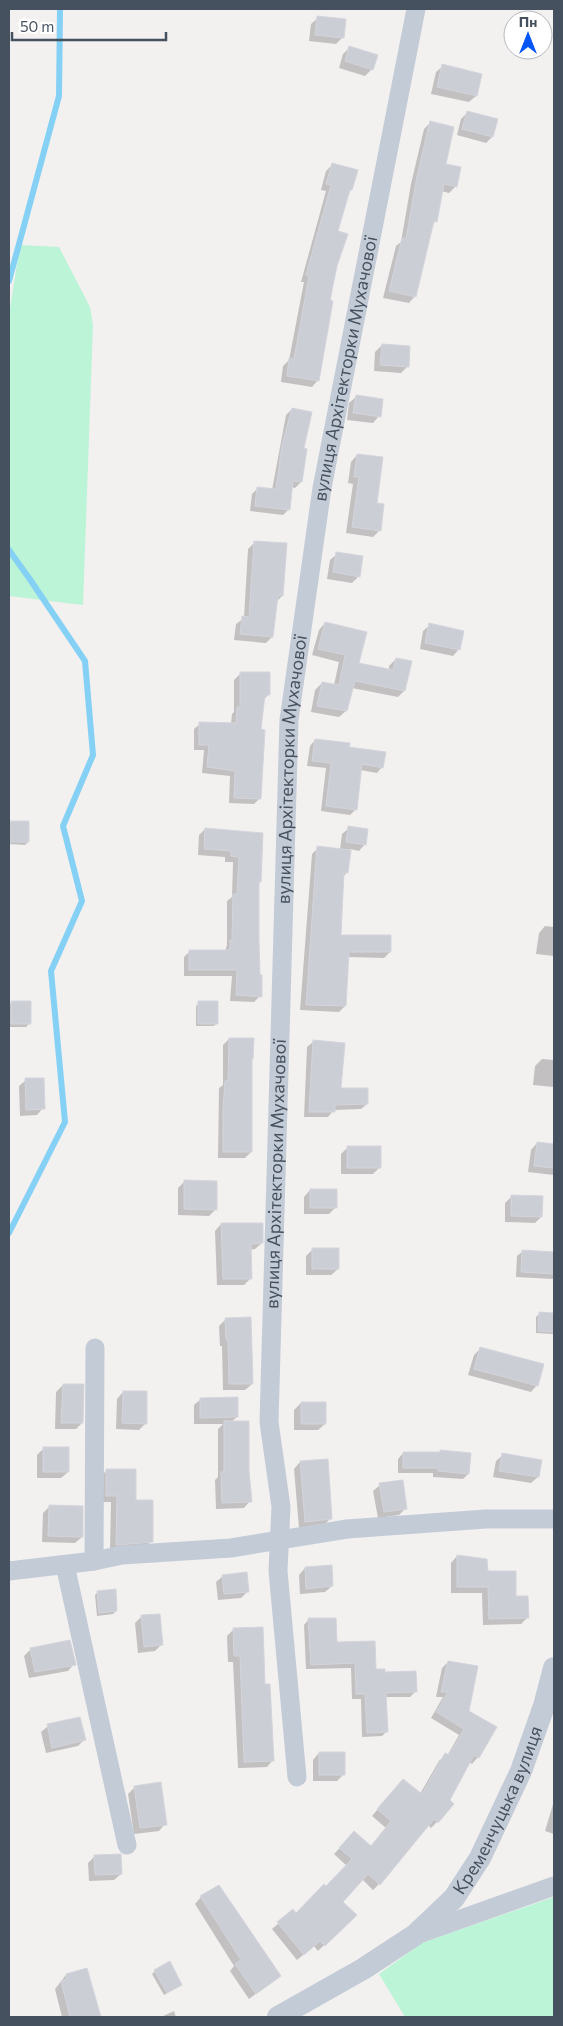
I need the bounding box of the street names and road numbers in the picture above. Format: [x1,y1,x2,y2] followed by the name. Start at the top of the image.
[308,234,381,503] street label: вулиця Архітекторки Мухачової
[272,633,311,904] street label: вулиця Архітекторки Мухачової
[260,1038,290,1309] street label: вулиця Архітекторки Мухачової
[447,1723,546,1898] street label: Кременчуцька вулиця

